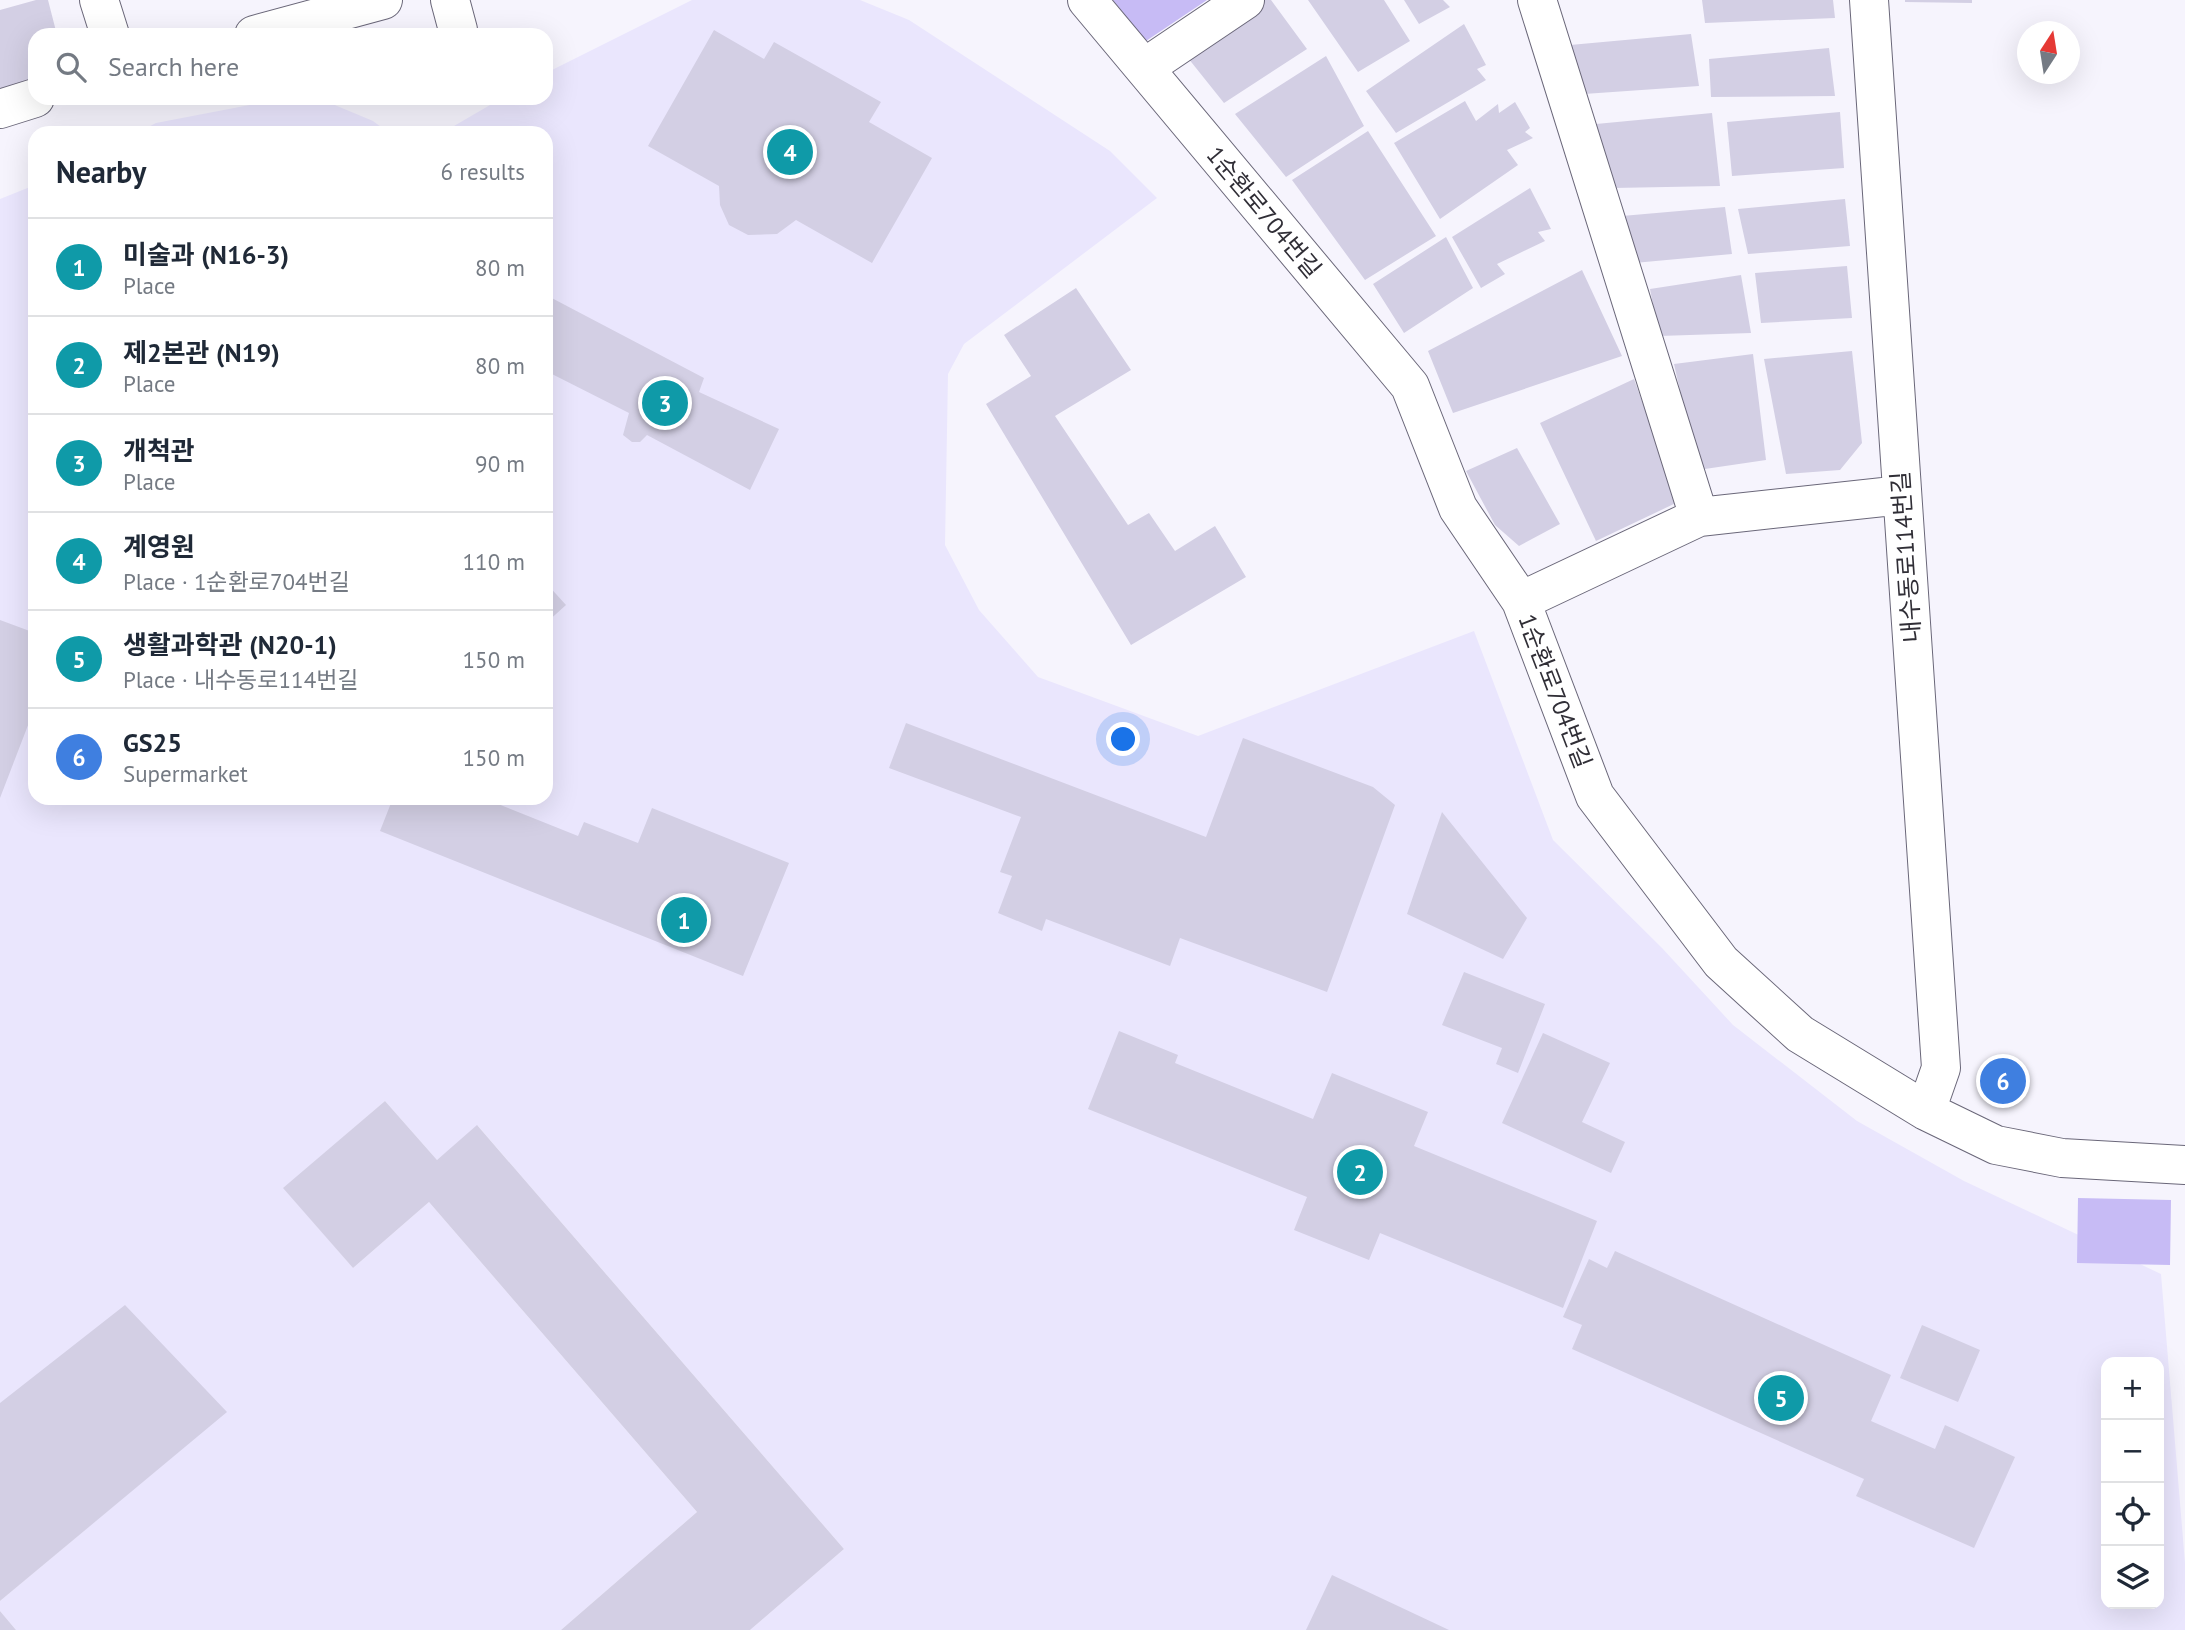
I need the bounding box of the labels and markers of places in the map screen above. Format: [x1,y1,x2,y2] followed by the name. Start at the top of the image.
[767,126,813,178] pin: 4
[642,377,688,429] pin: 3
[661,894,707,946] pin: 1
[1980,1055,2026,1107] pin: 6
[1337,1146,1383,1198] pin: 2
[1758,1372,1804,1424] pin: 5

